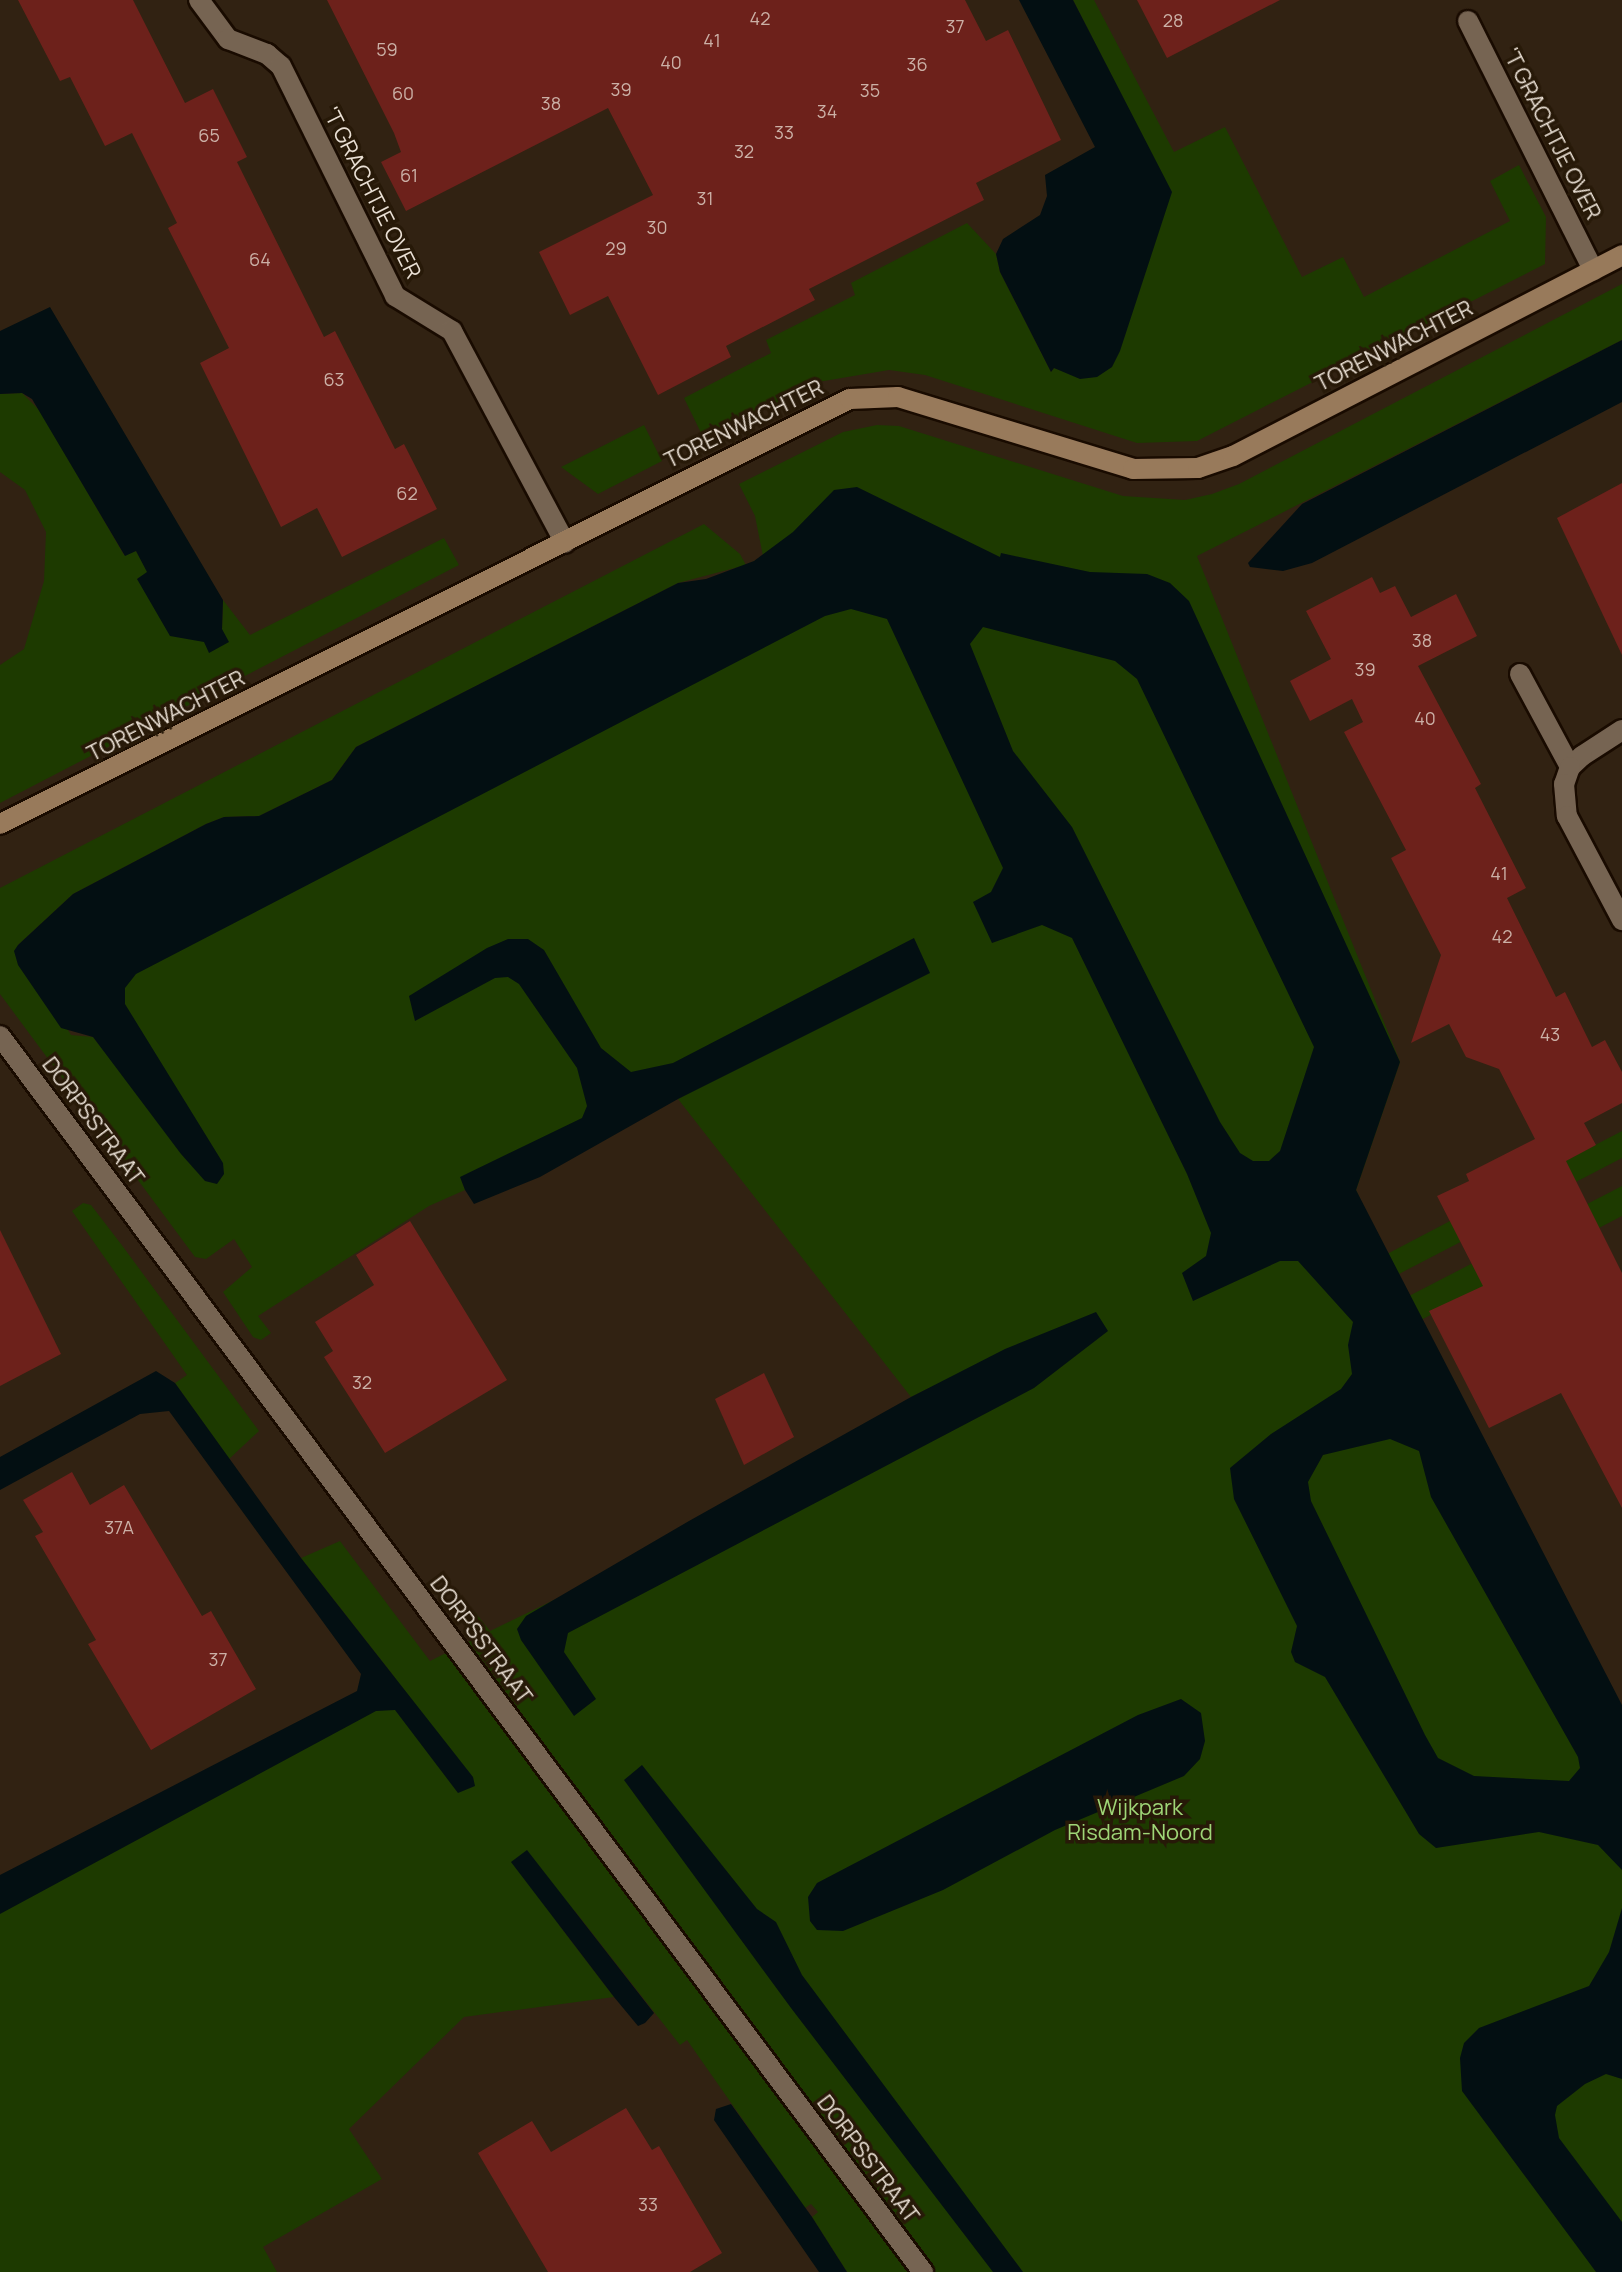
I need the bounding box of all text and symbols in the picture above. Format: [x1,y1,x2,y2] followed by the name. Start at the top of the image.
[750,7,770,29] house number: 42
[1163,9,1183,31] house number: 28
[946,15,964,37] house number: 37
[703,29,721,51] house number: 41
[376,38,398,60] house number: 59
[1497,44,1607,224] street label: 'T GRACHTJE OVER
[660,51,682,73] house number: 40
[906,53,928,75] house number: 36
[610,78,632,100] house number: 39
[860,79,880,101] house number: 35
[392,82,414,104] house number: 60
[541,92,561,114] house number: 38
[817,100,837,122] house number: 34
[317,103,427,283] street label: 'T GRACHTJE OVER
[774,121,794,143] house number: 33
[198,124,220,146] house number: 65
[734,140,754,162] house number: 32
[400,164,418,186] house number: 61
[697,187,713,209] house number: 31
[647,216,667,238] house number: 30
[605,237,627,259] house number: 29
[249,248,271,270] house number: 64
[1311,295,1477,397] street label: TORENWACHTER
[323,368,345,390] house number: 63
[660,374,828,474] street label: TORENWACHTER
[396,482,418,504] house number: 62
[1412,629,1432,651] house number: 38
[1354,658,1376,680] house number: 39
[83,665,249,767] street label: TORENWACHTER
[1414,707,1436,729] house number: 40
[1490,862,1508,884] house number: 41
[1492,925,1512,947] house number: 42
[1540,1023,1560,1045] house number: 43
[36,1052,150,1190] street label: DORPSSTRAAT
[352,1371,372,1393] house number: 32
[104,1516,134,1538] house number: 37A
[424,1571,538,1709] street label: DORPSSTRAAT
[209,1648,227,1670] house number: 37
[1067,1794,1213,1846] park label: Wijkpark Risdam-Noord
[811,2090,925,2228] street label: DORPSSTRAAT
[638,2193,658,2215] house number: 33

